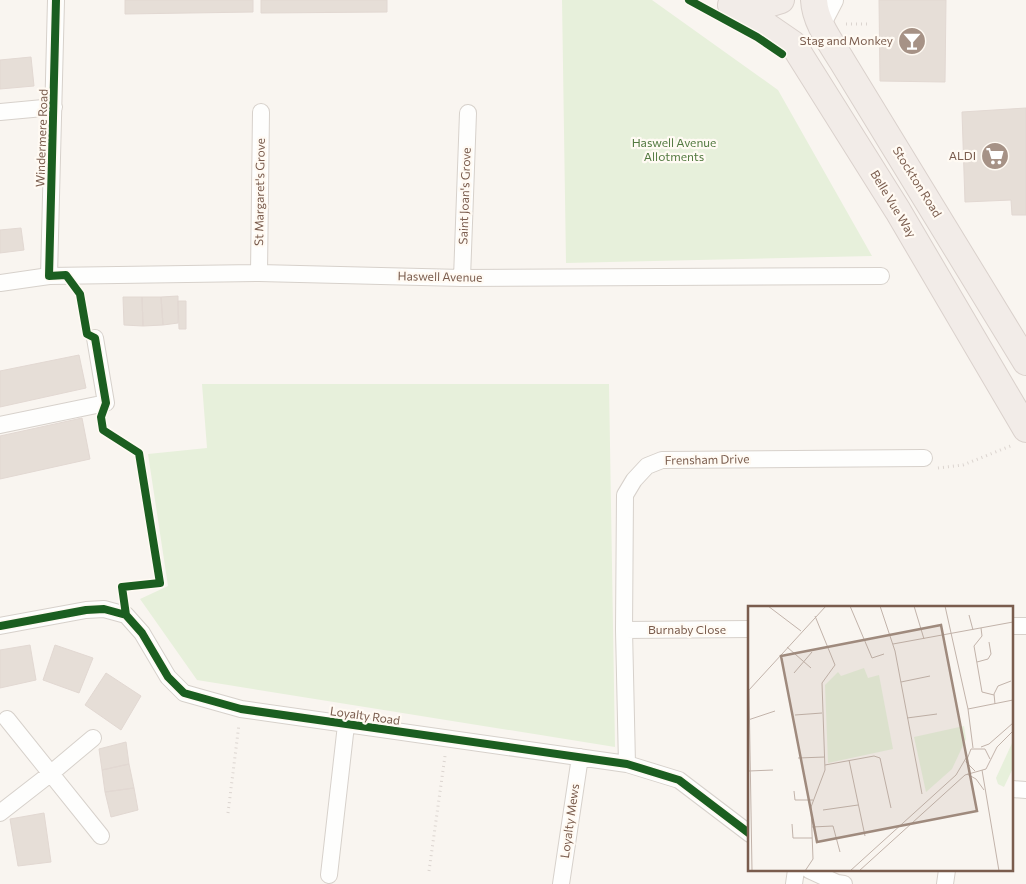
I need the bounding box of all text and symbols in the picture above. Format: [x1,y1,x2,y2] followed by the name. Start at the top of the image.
[897,26,927,56] bar icon: Stag and Monkey
[800,33,893,47] place label: Stag and Monkey
[32,89,50,187] street label: Windermere Road
[632,135,716,163] park label: Haswell Avenue Allotments
[251,138,267,246] street label: St Margaret's Grove
[980,141,1010,171] supermarket icon: ALDI
[891,144,945,219] street label: Stockton Road
[455,147,474,245] street label: Saint Joan's Grove
[949,148,976,162] place label: ALDI
[868,167,919,240] street label: Belle Vue Way
[398,268,483,284] street label: Haswell Avenue
[664,451,750,467] street label: Frensham Drive
[748,606,1014,872] inset map
[648,622,726,636] street label: Burnaby Close
[329,703,401,727] street label: Loyalty Road
[557,783,581,859] street label: Loyalty Mews

